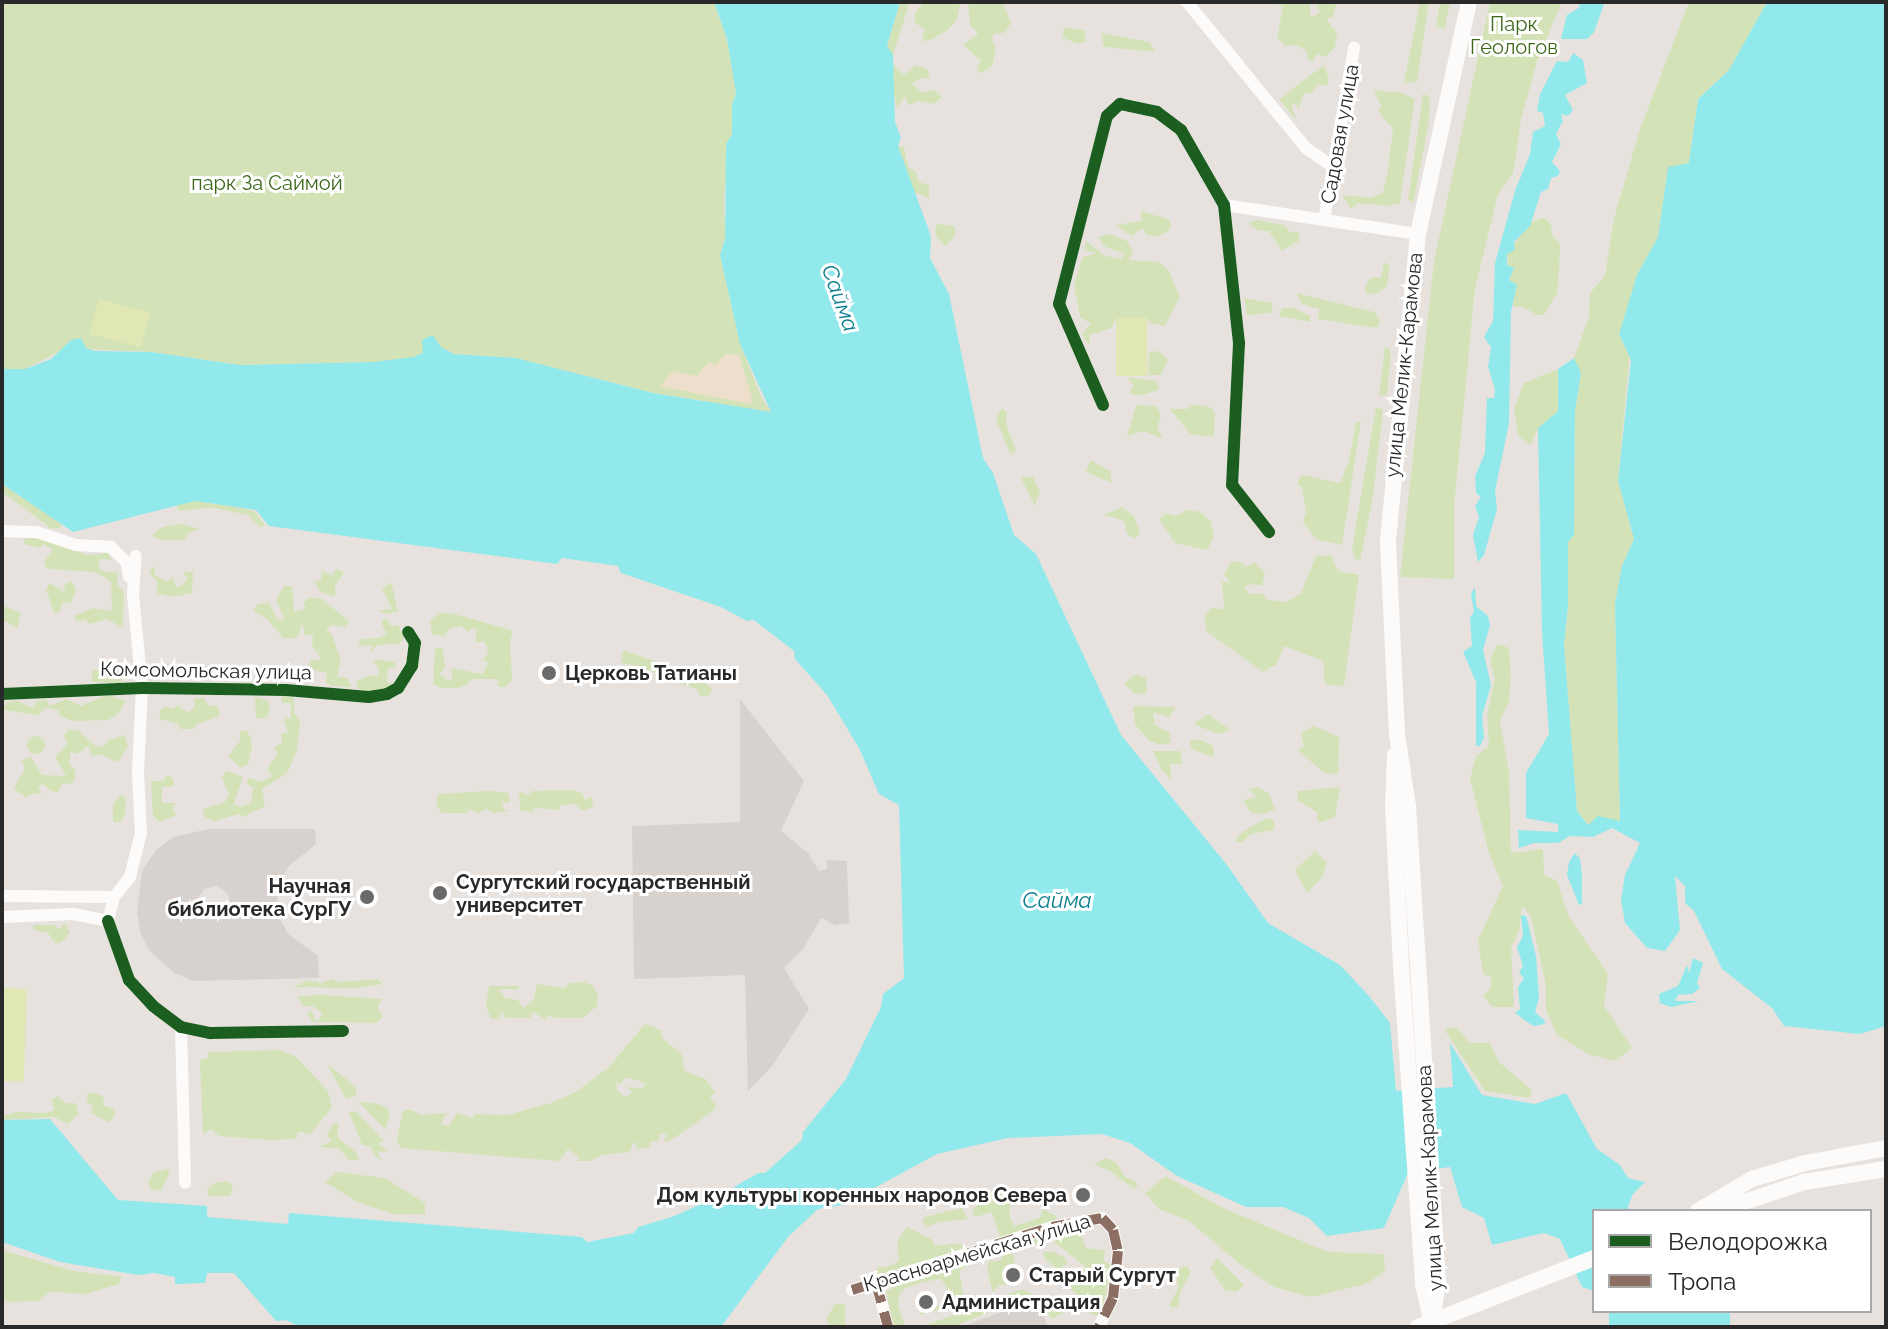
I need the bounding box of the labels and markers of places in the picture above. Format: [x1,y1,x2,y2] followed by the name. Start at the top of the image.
[565,661,737,685] place label: Церковь Татианы
[540,664,558,682] marker: Церковь Татианы
[456,870,750,917] place label: Сургутский государственный университет
[167,874,351,921] place label: Научная библиотека СурГУ
[431,884,449,902] marker: Сургутский государственный университет
[358,888,376,906] marker: Научная библиотека СурГУ
[656,1183,1067,1207] place label: Дом культуры коренных народов Севера
[1074,1186,1092,1204] marker: Дом культуры коренных народов Севера
[1029,1263,1176,1287] place label: Старый Сургут
[1004,1266,1022,1284] marker: Старый Сургут
[942,1290,1100,1314] place label: Администрация
[917,1293,935,1311] marker: Администрация

